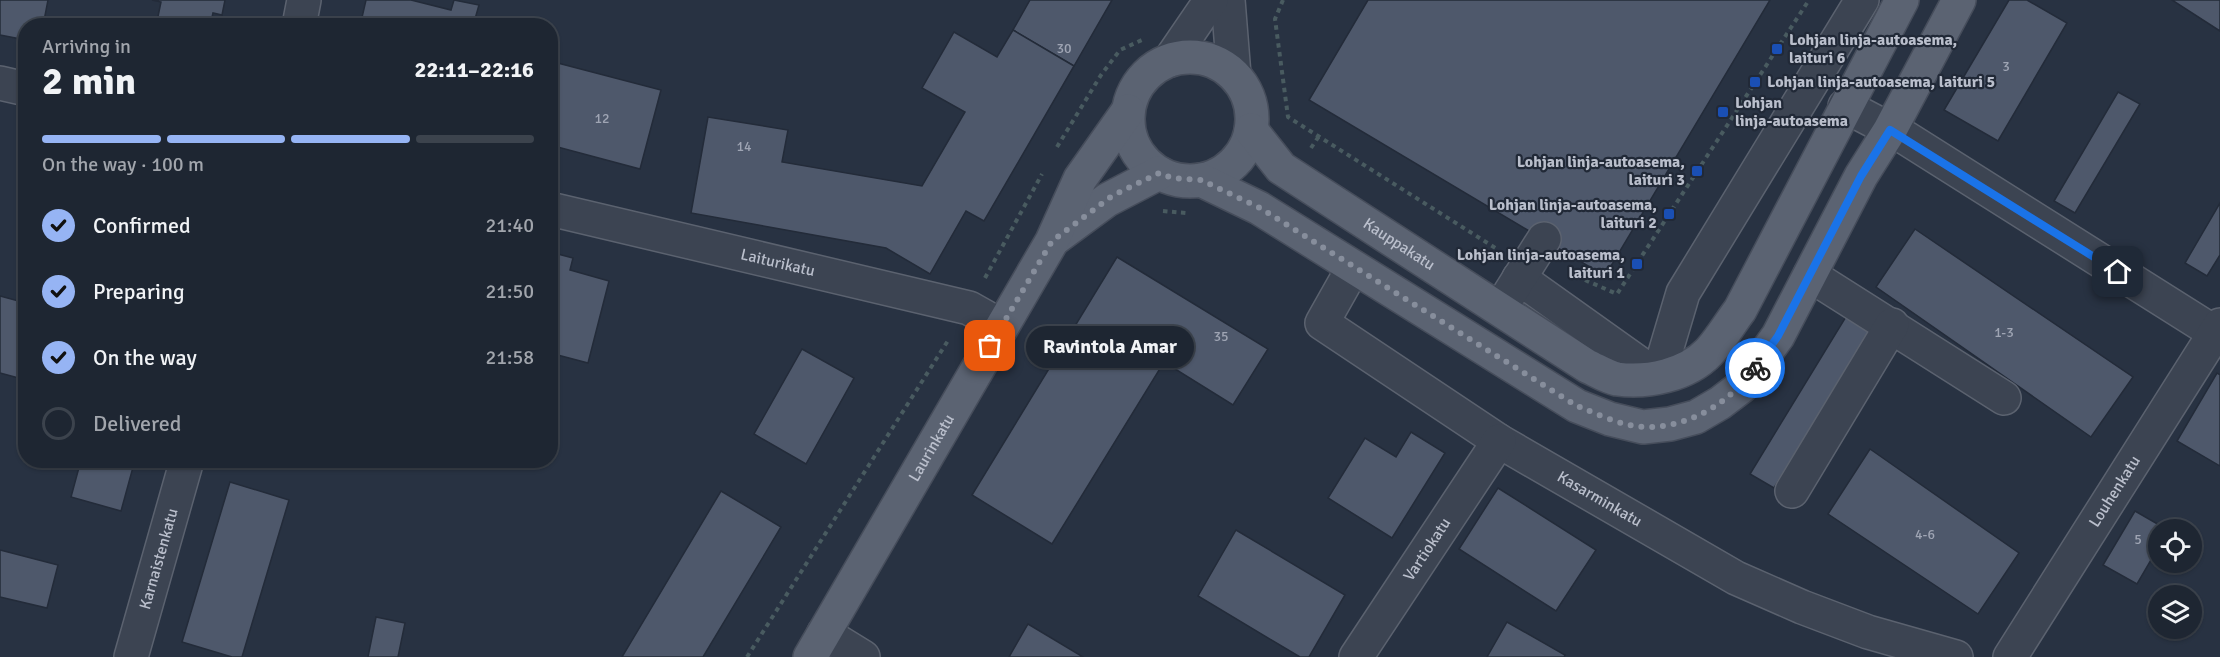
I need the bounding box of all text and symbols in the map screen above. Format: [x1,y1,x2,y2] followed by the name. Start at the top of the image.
[1789,30,1957,68] place label: Lohjan linja-autoasema, laituri 6
[42,34,131,59] text: Arriving in
[1056,40,1072,57] house number: 30
[1770,42,1784,56] marker: Lohjan linja-autoasema, laituri 6
[415,56,534,83] text: 22:11–22:16
[42,57,136,105] text: 2 min
[2002,58,2010,75] house number: 3
[1767,72,1995,92] place label: Lohjan linja-autoasema, laituri 5
[1748,75,1762,89] marker: Lohjan linja-autoasema, laituri 5
[1735,93,1848,131] place label: Lohjan linja-autoasema
[1716,105,1730,119] marker: Lohjan linja-autoasema
[594,110,610,127] house number: 12
[736,138,752,155] house number: 14
[42,152,204,177] text: On the way · 100 m
[1517,152,1685,190] place label: Lohjan linja-autoasema, laituri 3
[1690,164,1704,178] marker: Lohjan linja-autoasema, laituri 3
[1489,195,1657,233] place label: Lohjan linja-autoasema, laituri 2
[1662,207,1676,221] marker: Lohjan linja-autoasema, laituri 2
[42,209,75,242] icon: check
[93,212,191,239] text: Confirmed
[485,213,534,238] text: 21:40
[1359,214,1439,275] street label: Kauppakatu
[739,244,817,281] street label: Laiturikatu
[1457,245,1625,283] place label: Lohjan linja-autoasema, laituri 1
[2092,246,2143,297] pin
[2101,255,2134,288] icon: home
[1630,257,1644,271] marker: Lohjan linja-autoasema, laituri 1
[42,275,75,308] icon: check
[93,278,185,305] text: Preparing
[485,279,534,304] text: 21:50
[964,320,1015,371] pin
[1994,324,2014,341] house number: 1-3
[1026,325,1194,367] callout: Ravintola Amar
[1213,328,1229,345] house number: 35
[973,329,1006,362] icon: bag
[1043,334,1177,359] text: Ravintola Amar
[1725,338,1785,398] courier
[42,341,75,374] icon: check
[93,344,197,371] text: On the way
[485,345,534,370] text: 21:58
[1739,352,1772,385] icon: bike
[93,410,181,437] text: Delivered
[904,411,959,485] street label: Laurinkatu
[2085,452,2145,531] street label: Louhenkatu
[1553,467,1646,532] street label: Kasarminkatu
[135,506,183,612] street label: Karnaistenkatu
[1399,514,1455,585] street label: Vartiokatu
[2148,519,2202,639] map controls
[2148,519,2202,573] button: locate
[1915,526,1935,543] house number: 4-6
[2134,531,2142,548] house number: 5
[2148,585,2202,639] button: layers

